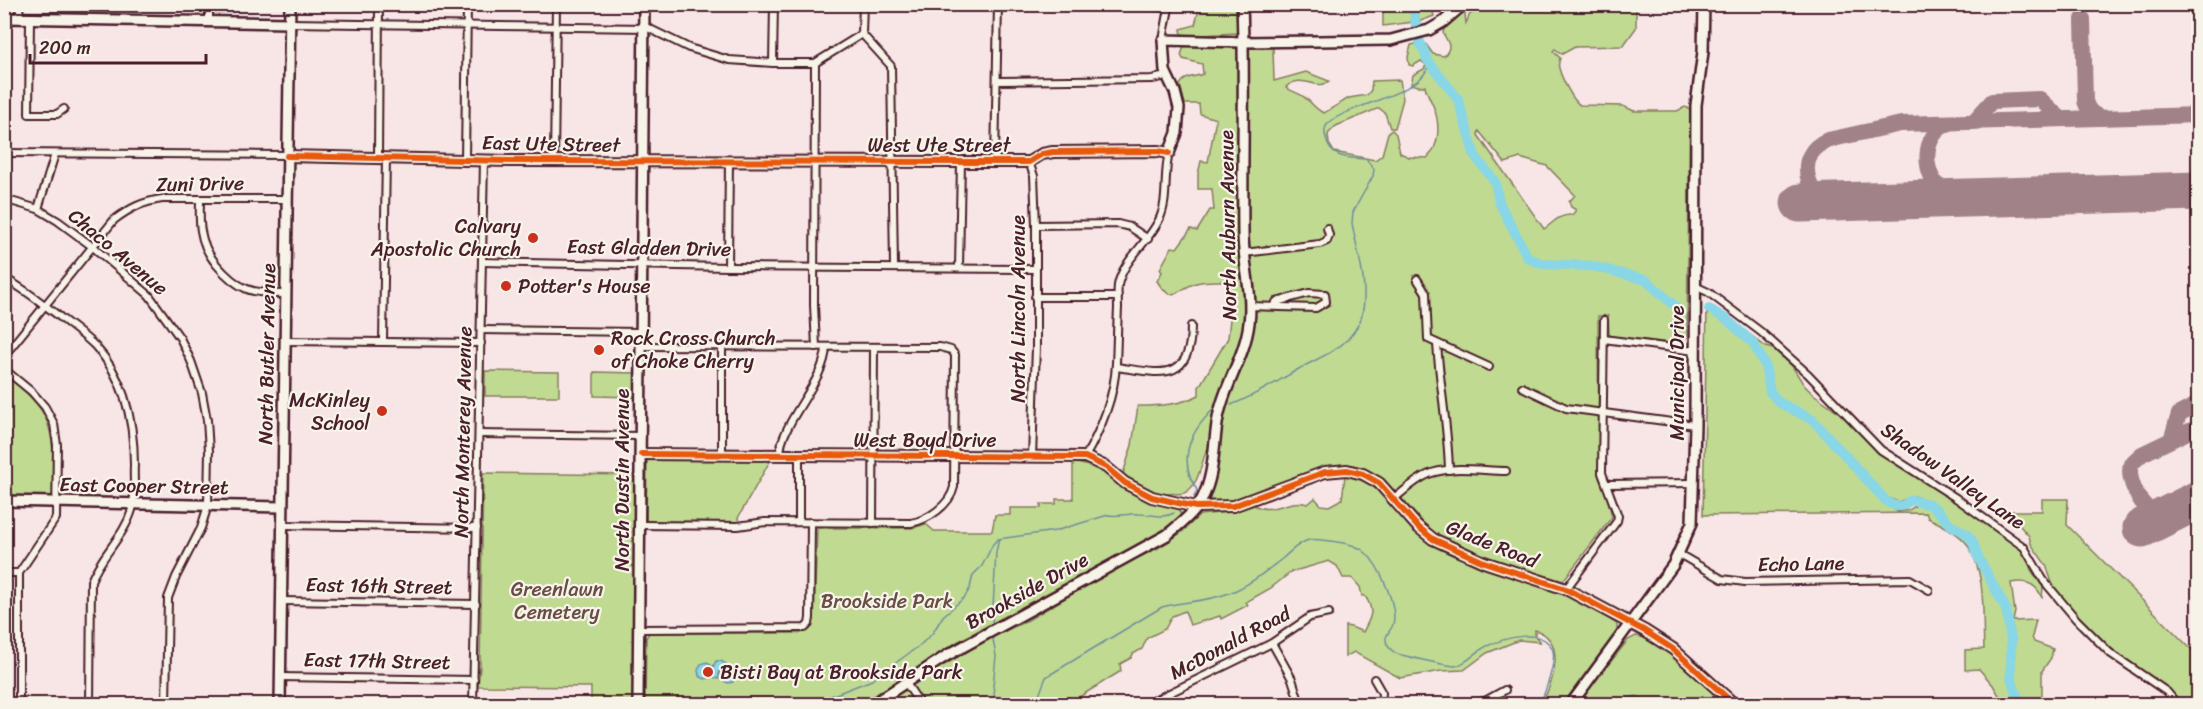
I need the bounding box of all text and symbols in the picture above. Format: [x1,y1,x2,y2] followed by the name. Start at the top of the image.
[30,27,206,65] scale bar
[39,32,91,64] text: 200 m
[482,125,621,163] street label: East Ute Street
[867,128,1011,163] street label: West Ute Street
[1209,129,1247,320] street label: North Auburn Avenue
[156,166,244,202] street label: Zuni Drive
[60,199,176,305] street label: Chaco Avenue
[370,209,522,267] place label: Calvary Apostolic Church
[1001,215,1036,403] street label: North Lincoln Avenue
[566,229,732,267] street label: East Gladden Drive
[526,231,540,245] marker: Calvary Apostolic Church
[248,263,286,445] street label: North Butler Avenue
[518,269,650,304] place label: Potter's House
[499,279,513,293] marker: Potter's House
[1660,305,1695,440] street label: Municipal Drive
[611,321,775,379] place label: Rock Cross Church of Choke Cherry
[444,326,482,538] street label: North Monterey Avenue
[592,343,606,357] marker: Rock Cross Church of Choke Cherry
[289,383,371,441] place label: McKinley School
[605,388,640,571] street label: North Dustin Avenue
[375,404,389,418] marker: McKinley School
[1873,413,2033,539] street label: Shadow Valley Lane
[853,423,997,458] street label: West Boyd Drive
[59,467,229,505] street label: East Cooper Street
[1441,510,1545,579] street label: Glade Road
[959,543,1095,639] street label: Brookside Drive
[1757,546,1845,582] street label: Echo Lane
[305,567,453,605] street label: East 16th Street
[511,572,603,630] park label: Greenlawn Cemetery
[821,584,953,619] park label: Brookside Park
[1163,596,1298,690] street label: McDonald Road
[303,642,451,680] street label: East 17th Street
[720,655,963,690] place label: Bisti Bay at Brookside Park
[701,665,715,679] marker: Bisti Bay at Brookside Park

